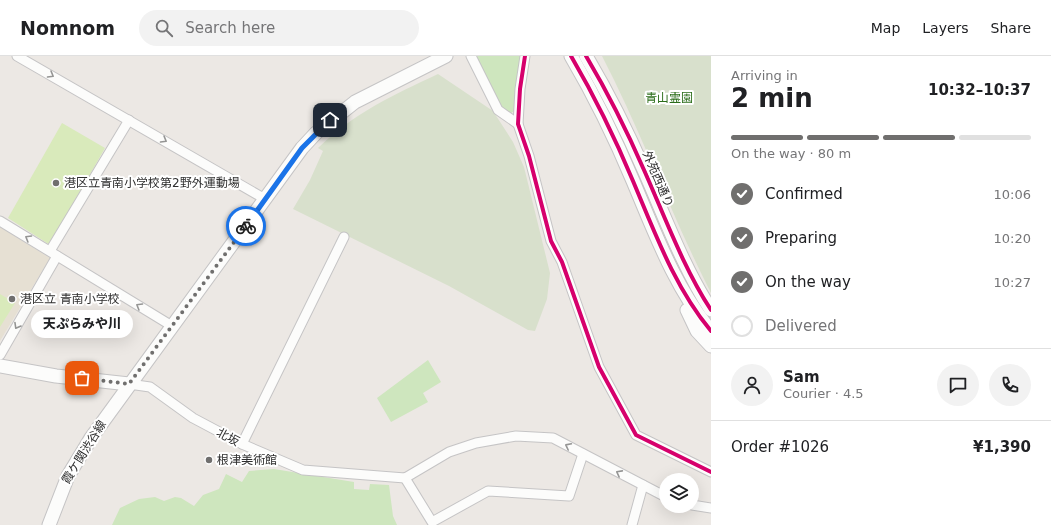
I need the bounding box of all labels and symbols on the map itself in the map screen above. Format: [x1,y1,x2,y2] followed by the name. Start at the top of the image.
[47,71,54,78] one-way arrow
[645,91,693,105] park label: 青山霊園
[313,103,347,137] pin
[160,135,167,142] one-way arrow
[640,149,676,209] street label: 外苑西通り
[64,176,240,190] place label: 港区立青南小学校第2野外運動場
[51,178,61,188] marker: 港区立青南小学校第2野外運動場
[226,206,266,246] courier
[25,235,32,242] one-way arrow
[20,292,120,306] place label: 港区立 青南小学校
[7,294,17,304] marker: 港区立 青南小学校
[136,303,143,310] one-way arrow
[31,310,133,338] callout: 天ぷらみや川
[14,322,21,329] one-way arrow
[65,361,99,395] pin
[59,418,109,486] street label: 霞ケ関渋谷線
[214,425,242,449] street label: 北坂
[565,443,572,451] one-way arrow
[217,453,277,467] place label: 根津美術館
[204,455,214,465] marker: 根津美術館
[616,470,623,477] one-way arrow

